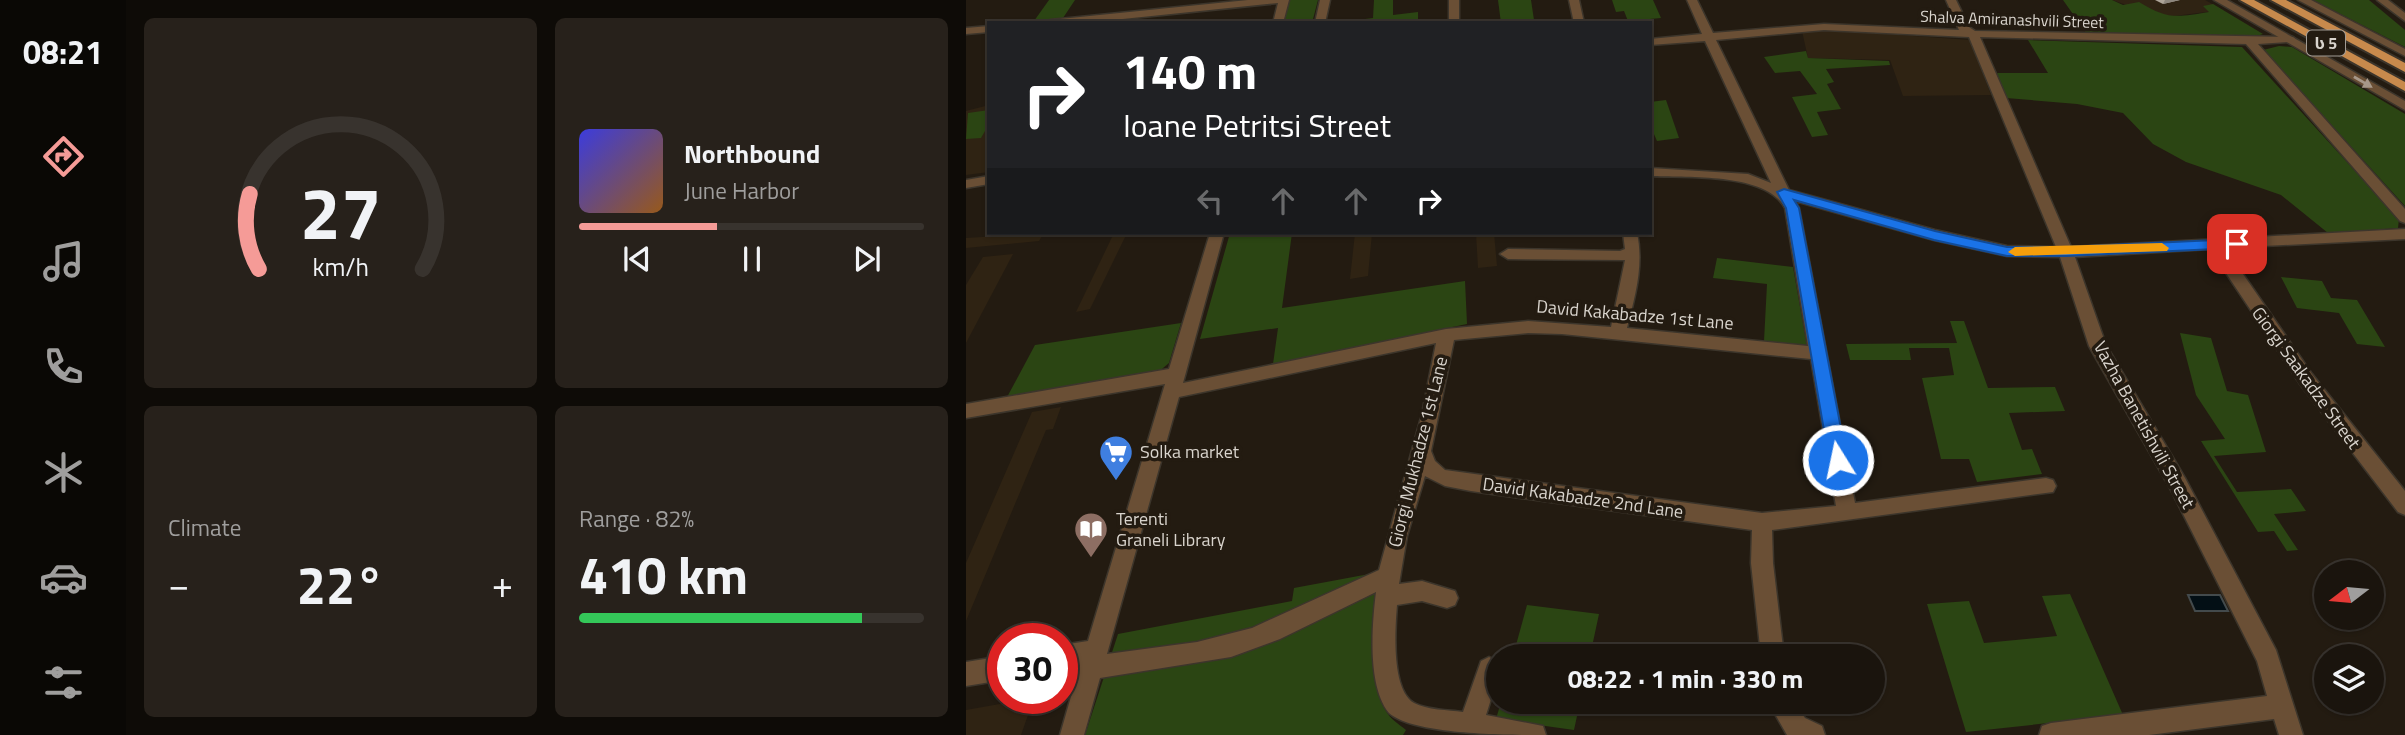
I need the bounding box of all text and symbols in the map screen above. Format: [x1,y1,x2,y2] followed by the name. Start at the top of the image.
[1920,4,2105,34] street label: Shalva Amiranashvili Street
[23,28,103,76] text: 08:21
[2307,31,2345,56] road number: ს 5
[1123,33,1257,108] text: 140 m
[1008,49,1099,140] icon: right
[2354,76,2373,88] one-way arrow
[1123,101,1391,149] text: Ioane Petritsi Street
[39,132,88,181] icon: directions
[684,134,820,173] text: Northbound
[300,158,381,268] text: 27
[684,173,799,208] text: June Harbor
[1191,182,1229,220] icon: left
[1264,182,1302,220] icon: ahead
[1337,182,1375,220] icon: ahead
[1410,182,1448,220] icon: right
[2207,214,2267,274] pin
[2218,225,2256,263] icon: arrive
[39,237,88,286] icon: music
[618,240,656,278] icon: previous
[733,240,771,278] icon: pause
[848,240,886,278] icon: next
[312,248,369,286] text: km/h
[1535,292,1735,337] street label: David Kakabadze 1st Lane
[2245,301,2368,455] street label: Giorgi Saakadze Street
[2087,336,2202,514] street label: Vazha Banetishvili Street
[39,342,88,391] icon: phone
[1381,354,1454,550] street label: Giorgi Mukhadze 1st Lane
[1801,423,1875,497] position arrow
[1097,433,1135,482] supermarket icon: Solka market
[1140,438,1240,465] place label: Solka market
[39,448,88,497] icon: climate
[1481,470,1685,525] street label: David Kakabadze 2nd Lane
[579,501,694,536] text: Range · 82%
[1116,505,1226,553] place label: Terenti Graneli Library
[168,510,241,545] text: Climate
[1072,510,1110,559] library icon: Terenti Graneli Library
[579,535,748,614] text: 410 km
[297,545,384,624] text: 22°
[39,553,88,602] icon: car
[168,555,189,613] text: −
[492,555,513,613] text: +
[2314,560,2384,630] north arrow
[2314,560,2384,714] map controls
[987,623,1078,714] speed limit sign: 30
[2314,644,2384,714] button: layers
[39,658,88,707] icon: filters
[1568,659,1803,698] text: 08:22 · 1 min · 330 m

